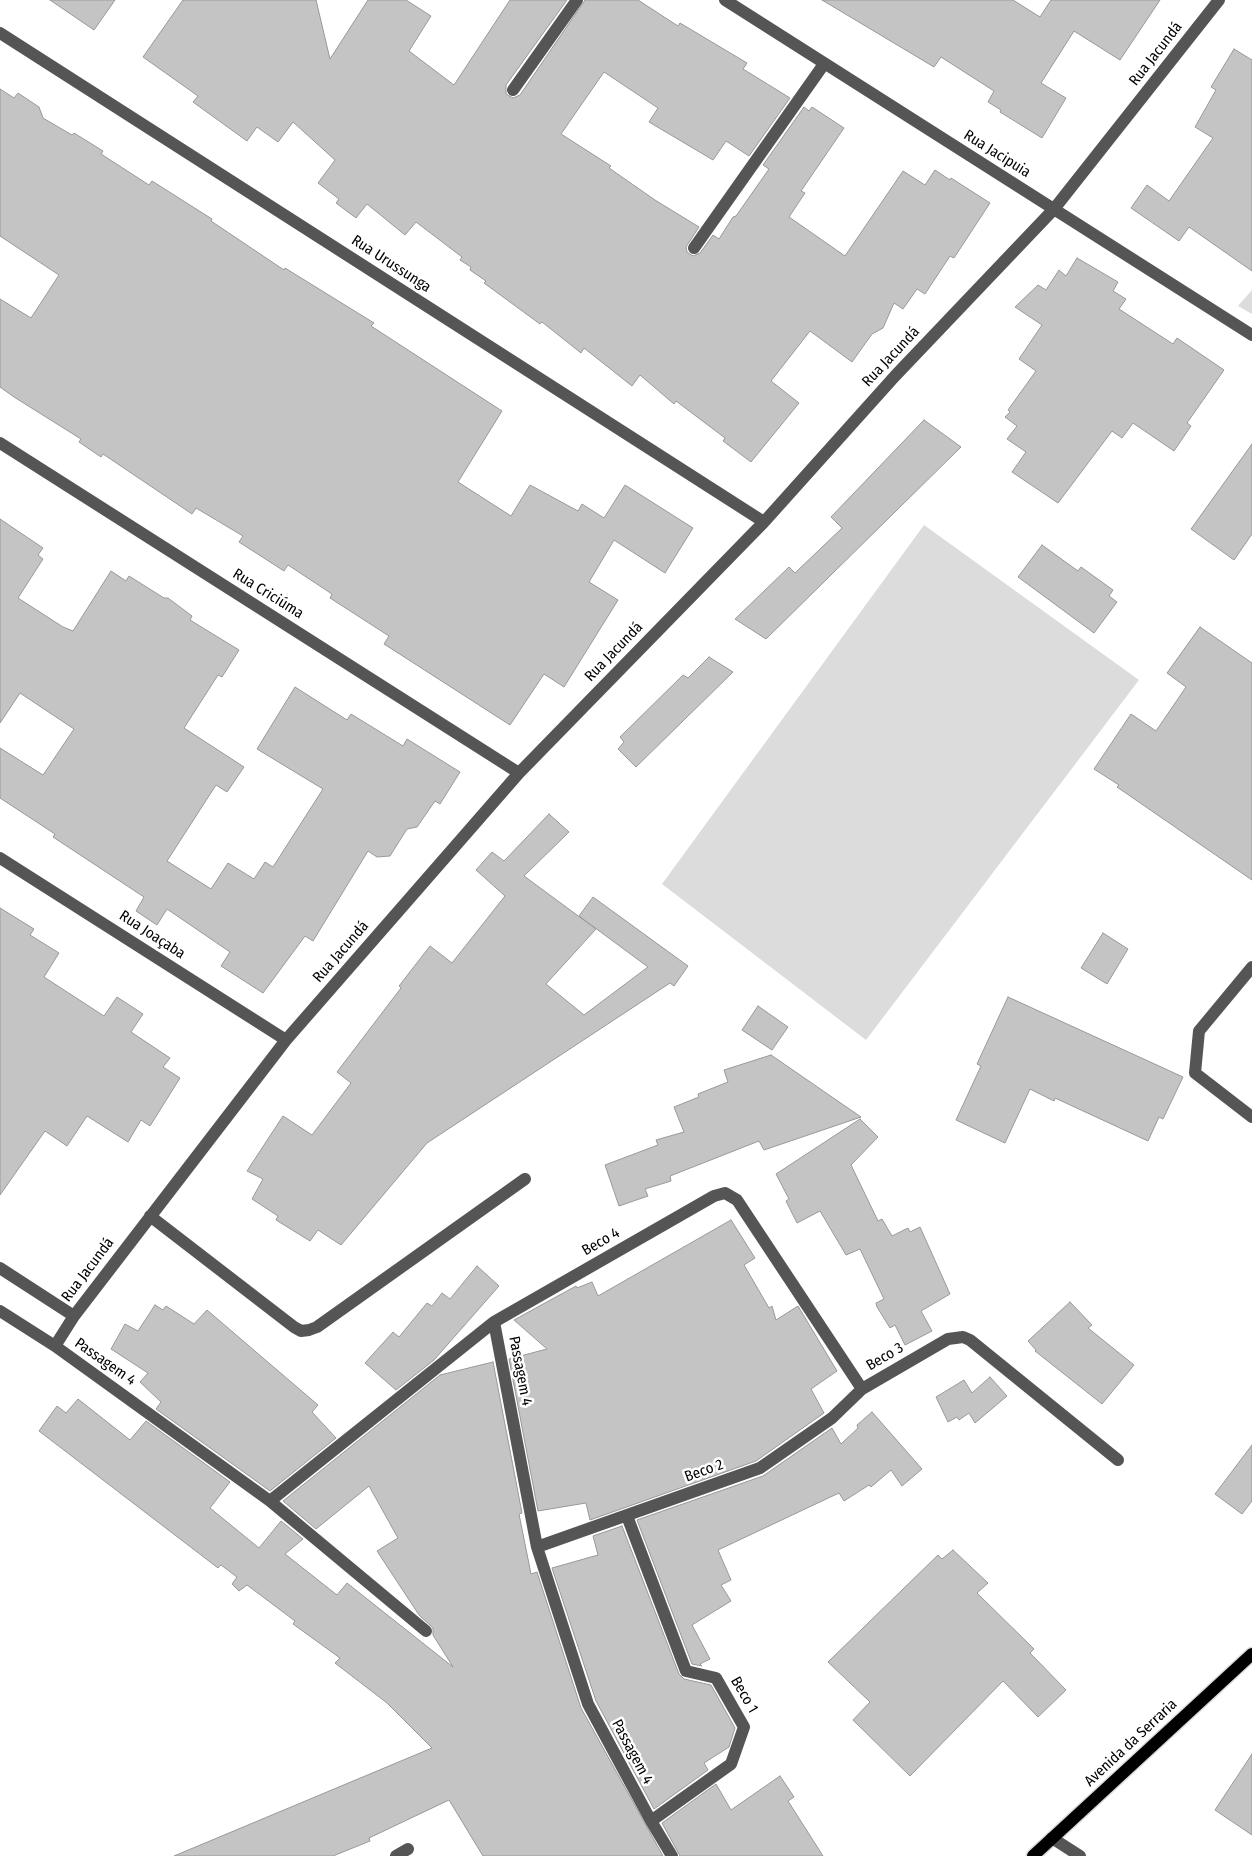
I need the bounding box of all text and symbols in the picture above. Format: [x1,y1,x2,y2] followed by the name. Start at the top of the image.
[1126,19,1186,89] street label: Rua Jacundá
[960,126,1034,182] street label: Rua Jacipuia
[348,232,434,296] street label: Rua Urussunga
[859,323,923,391] street label: Rua Jacundá
[229,565,307,623] street label: Rua Criciúma
[581,618,647,686] street label: Rua Jacundá
[116,907,188,963] street label: Rua Joaçaba
[309,917,373,987] street label: Rua Jacundá
[579,1224,623,1260] street label: Beco 4
[58,1234,118,1306] street label: Rua Jacundá
[71,1334,139,1390] street label: Passagem 4
[504,1335,536,1407] street label: Passagem 4
[863,1339,907,1375] street label: Beco 3
[682,1456,726,1486] street label: Beco 2
[726,1674,762,1716] street label: Beco 1
[1081,1695,1181,1791] street label: Avenida da Serraria
[607,1717,657,1787] street label: Passagem 4

